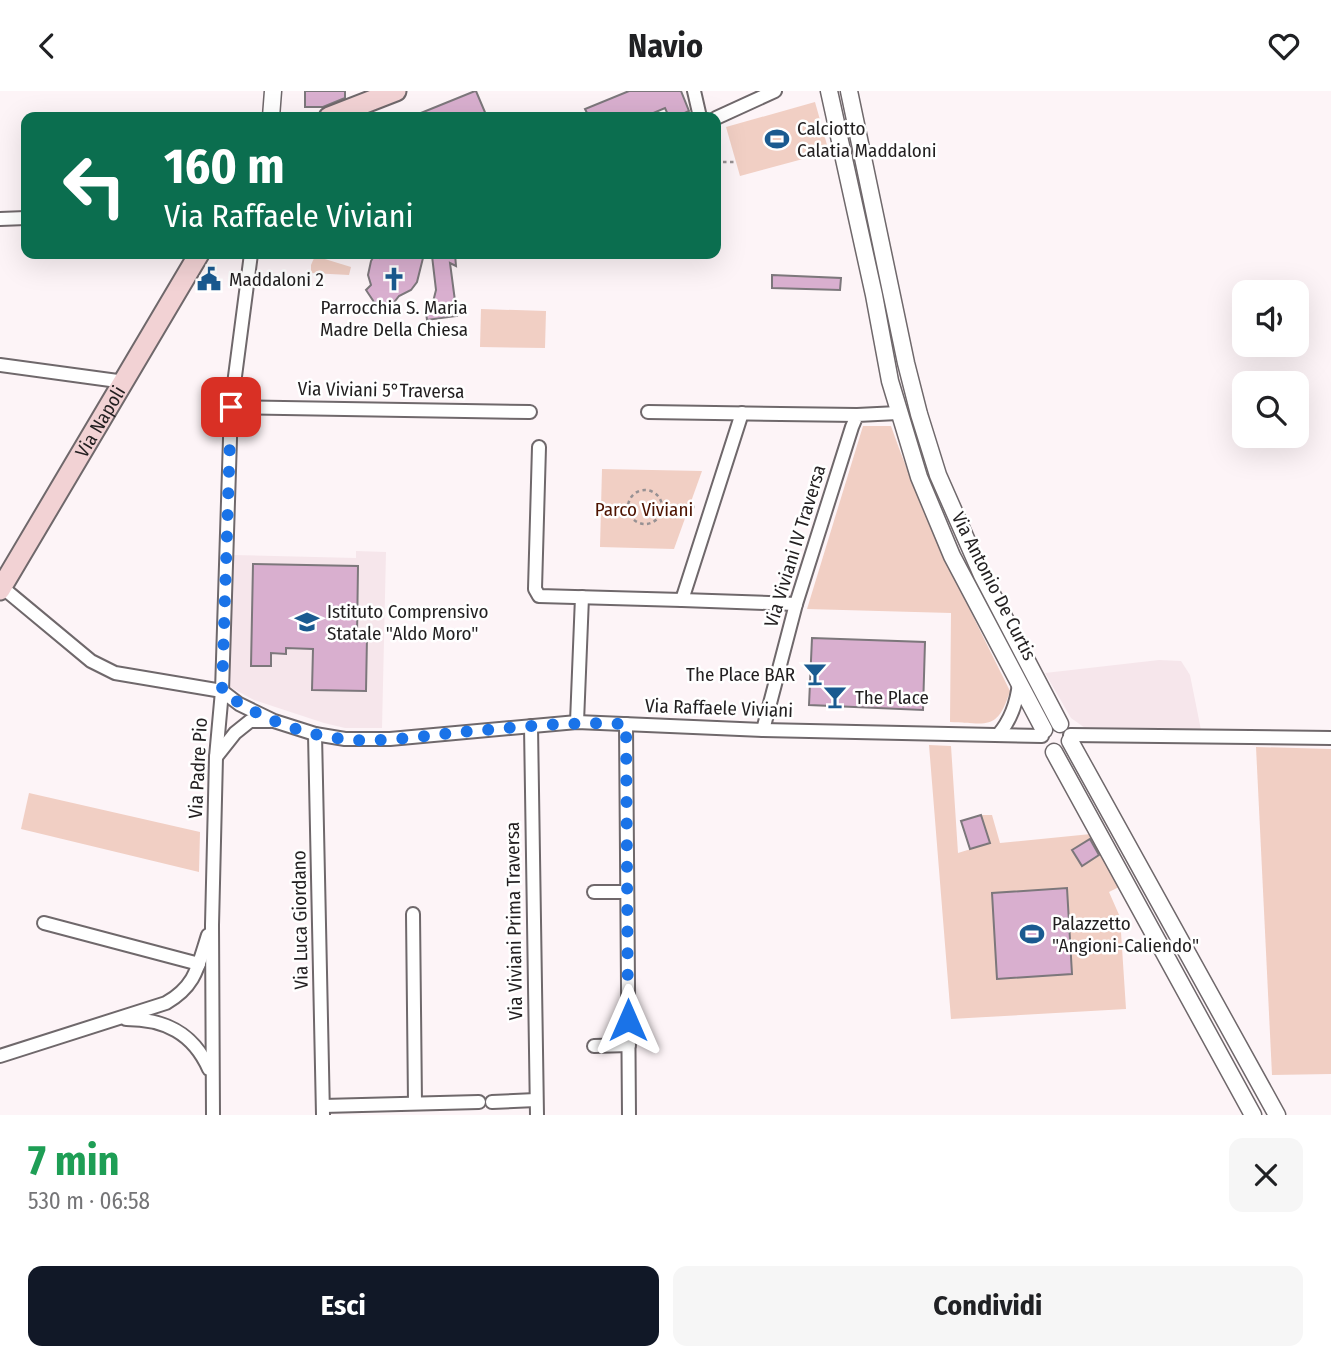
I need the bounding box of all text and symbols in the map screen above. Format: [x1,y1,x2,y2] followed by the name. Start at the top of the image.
[28,27,66,65] icon: back
[628,27,703,65] text: Navio
[1265,27,1303,65] icon: heart
[797,117,937,162] place label: Calciotto Calatia Maddaloni
[763,125,791,153] sports icon: Calciotto Calatia Maddaloni
[164,137,285,196] text: 160 m
[49,140,140,231] icon: left
[164,197,414,235] text: Via Raffaele Viviani
[195,265,223,293] public building icon: Maddaloni 2
[380,265,408,293] church icon: Parrocchia S. Maria Madre Della Chiesa
[229,268,324,291] place label: Maddaloni 2
[1232,280,1309,448] map controls
[1232,280,1309,357] button: sound
[320,296,468,341] place label: Parrocchia S. Maria Madre Della Chiesa
[1232,371,1309,448] button: search
[201,377,261,437] pin
[297,377,465,403] street label: Via Viviani 5°Traversa
[70,381,130,461] street label: Via Napoli
[212,388,250,426] icon: arrive
[759,462,831,630] street label: Via Viviani IV Traversa
[595,498,693,521] park label: Parco Viviani
[947,508,1041,664] street label: Via Antonio De Curtis
[327,600,488,645] place label: Istituto Comprensivo Statale "Aldo Moro"
[293,608,321,636] school or university icon: Istituto Comprensivo Statale "Aldo Moro"
[801,660,829,688] bar icon: The Place BAR
[686,663,795,686] place label: The Place BAR
[821,683,849,711] bar icon: The Place
[855,686,929,709] place label: The Place
[645,694,793,722] street label: Via Raffaele Viviani
[184,717,212,819] street label: Via Padre Pio
[501,822,527,1020] street label: Via Viviani Prima Traversa
[287,850,313,990] street label: Via Luca Giordano
[1052,912,1199,957] place label: Palazzetto "Angioni-Caliendo"
[1018,920,1046,948] sports icon: Palazzetto "Angioni-Caliendo"
[591,983,665,1057] position arrow
[28,1136,120,1186] text: 7 min
[1229,1138,1303,1212] button: close
[28,1187,150,1215] text: 530 m · 06:58
[28,1266,659,1346] button: Esci
[673,1266,1303,1346] button: Condividi

